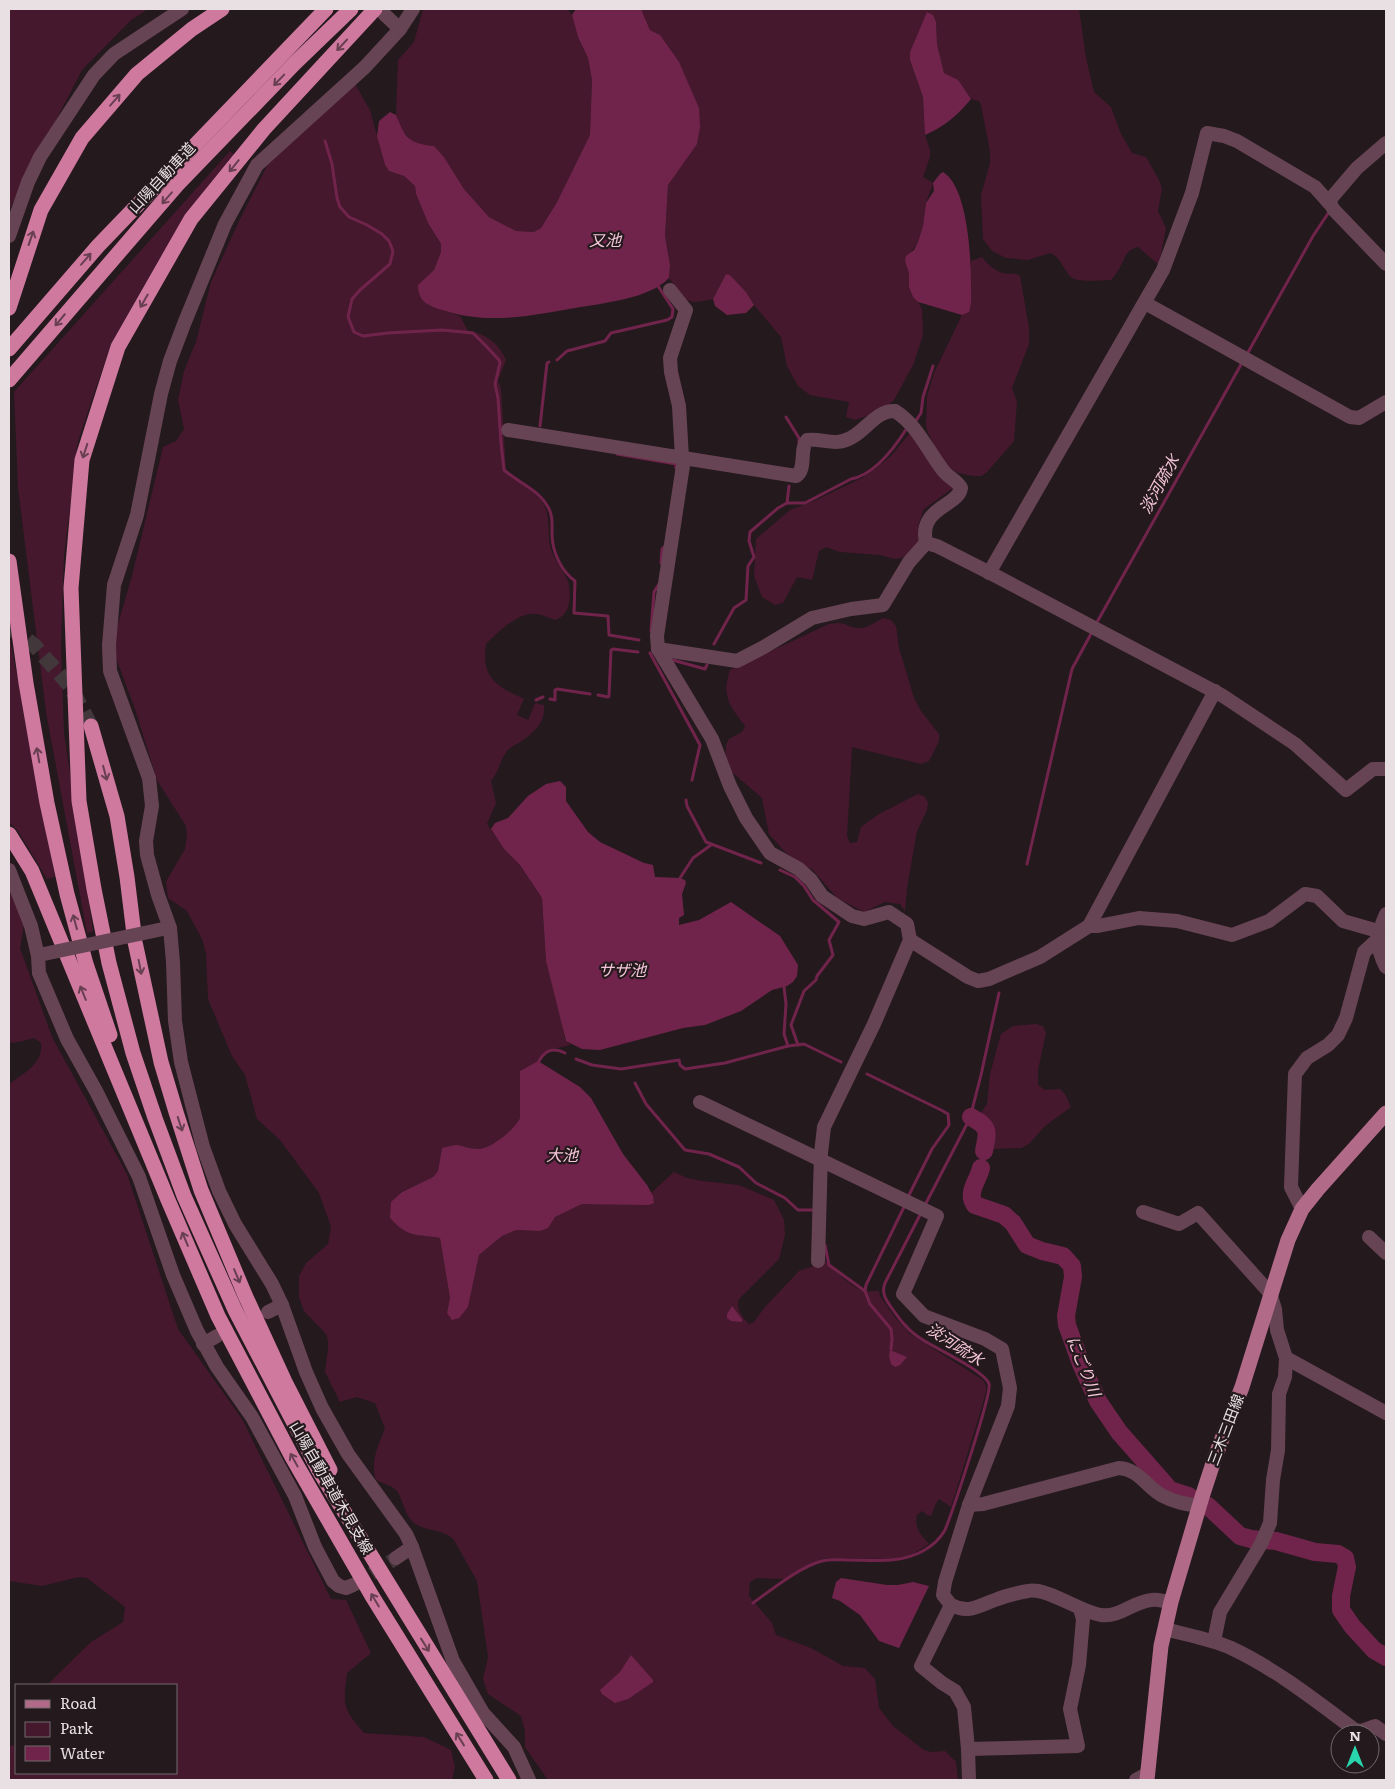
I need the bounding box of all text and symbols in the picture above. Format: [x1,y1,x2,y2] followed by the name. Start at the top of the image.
[336,38,348,51] one-way arrow
[273,74,285,86] one-way arrow
[109,94,120,107] one-way arrow
[122,136,200,218] street label: 山陽自動車道
[228,159,239,172] one-way arrow
[161,191,172,204] one-way arrow
[589,227,623,251] water label: 又池
[27,230,37,246] one-way arrow
[81,252,92,265] one-way arrow
[139,293,149,308] one-way arrow
[55,314,66,327] one-way arrow
[79,443,89,459] one-way arrow
[1132,448,1185,517] water label: 淡河疏水
[33,747,43,763] one-way arrow
[101,764,111,780] one-way arrow
[70,914,79,930] one-way arrow
[598,957,648,981] water label: サザ池
[136,958,145,974] one-way arrow
[78,986,87,1002] one-way arrow
[176,1116,185,1131] one-way arrow
[546,1142,580,1166] water label: 大池
[180,1232,189,1247] one-way arrow
[233,1268,243,1283] one-way arrow
[922,1316,991,1372] water label: 淡河疏水
[1062,1332,1109,1401] water label: にごり川
[1200,1390,1249,1469] street label: 三木三田線
[285,1417,380,1558] street label: 山陽自動車道木見支線
[289,1452,299,1467] one-way arrow
[370,1594,380,1608] one-way arrow
[421,1638,431,1652] one-way arrow
[15,1684,178,1774] legend
[60,1691,96,1714] text: Road
[60,1716,94,1739] text: Park
[1330,1724,1380,1774] north arrow
[1349,1725,1361,1745] text: N
[455,1732,465,1746] one-way arrow
[60,1741,105,1764] text: Water

